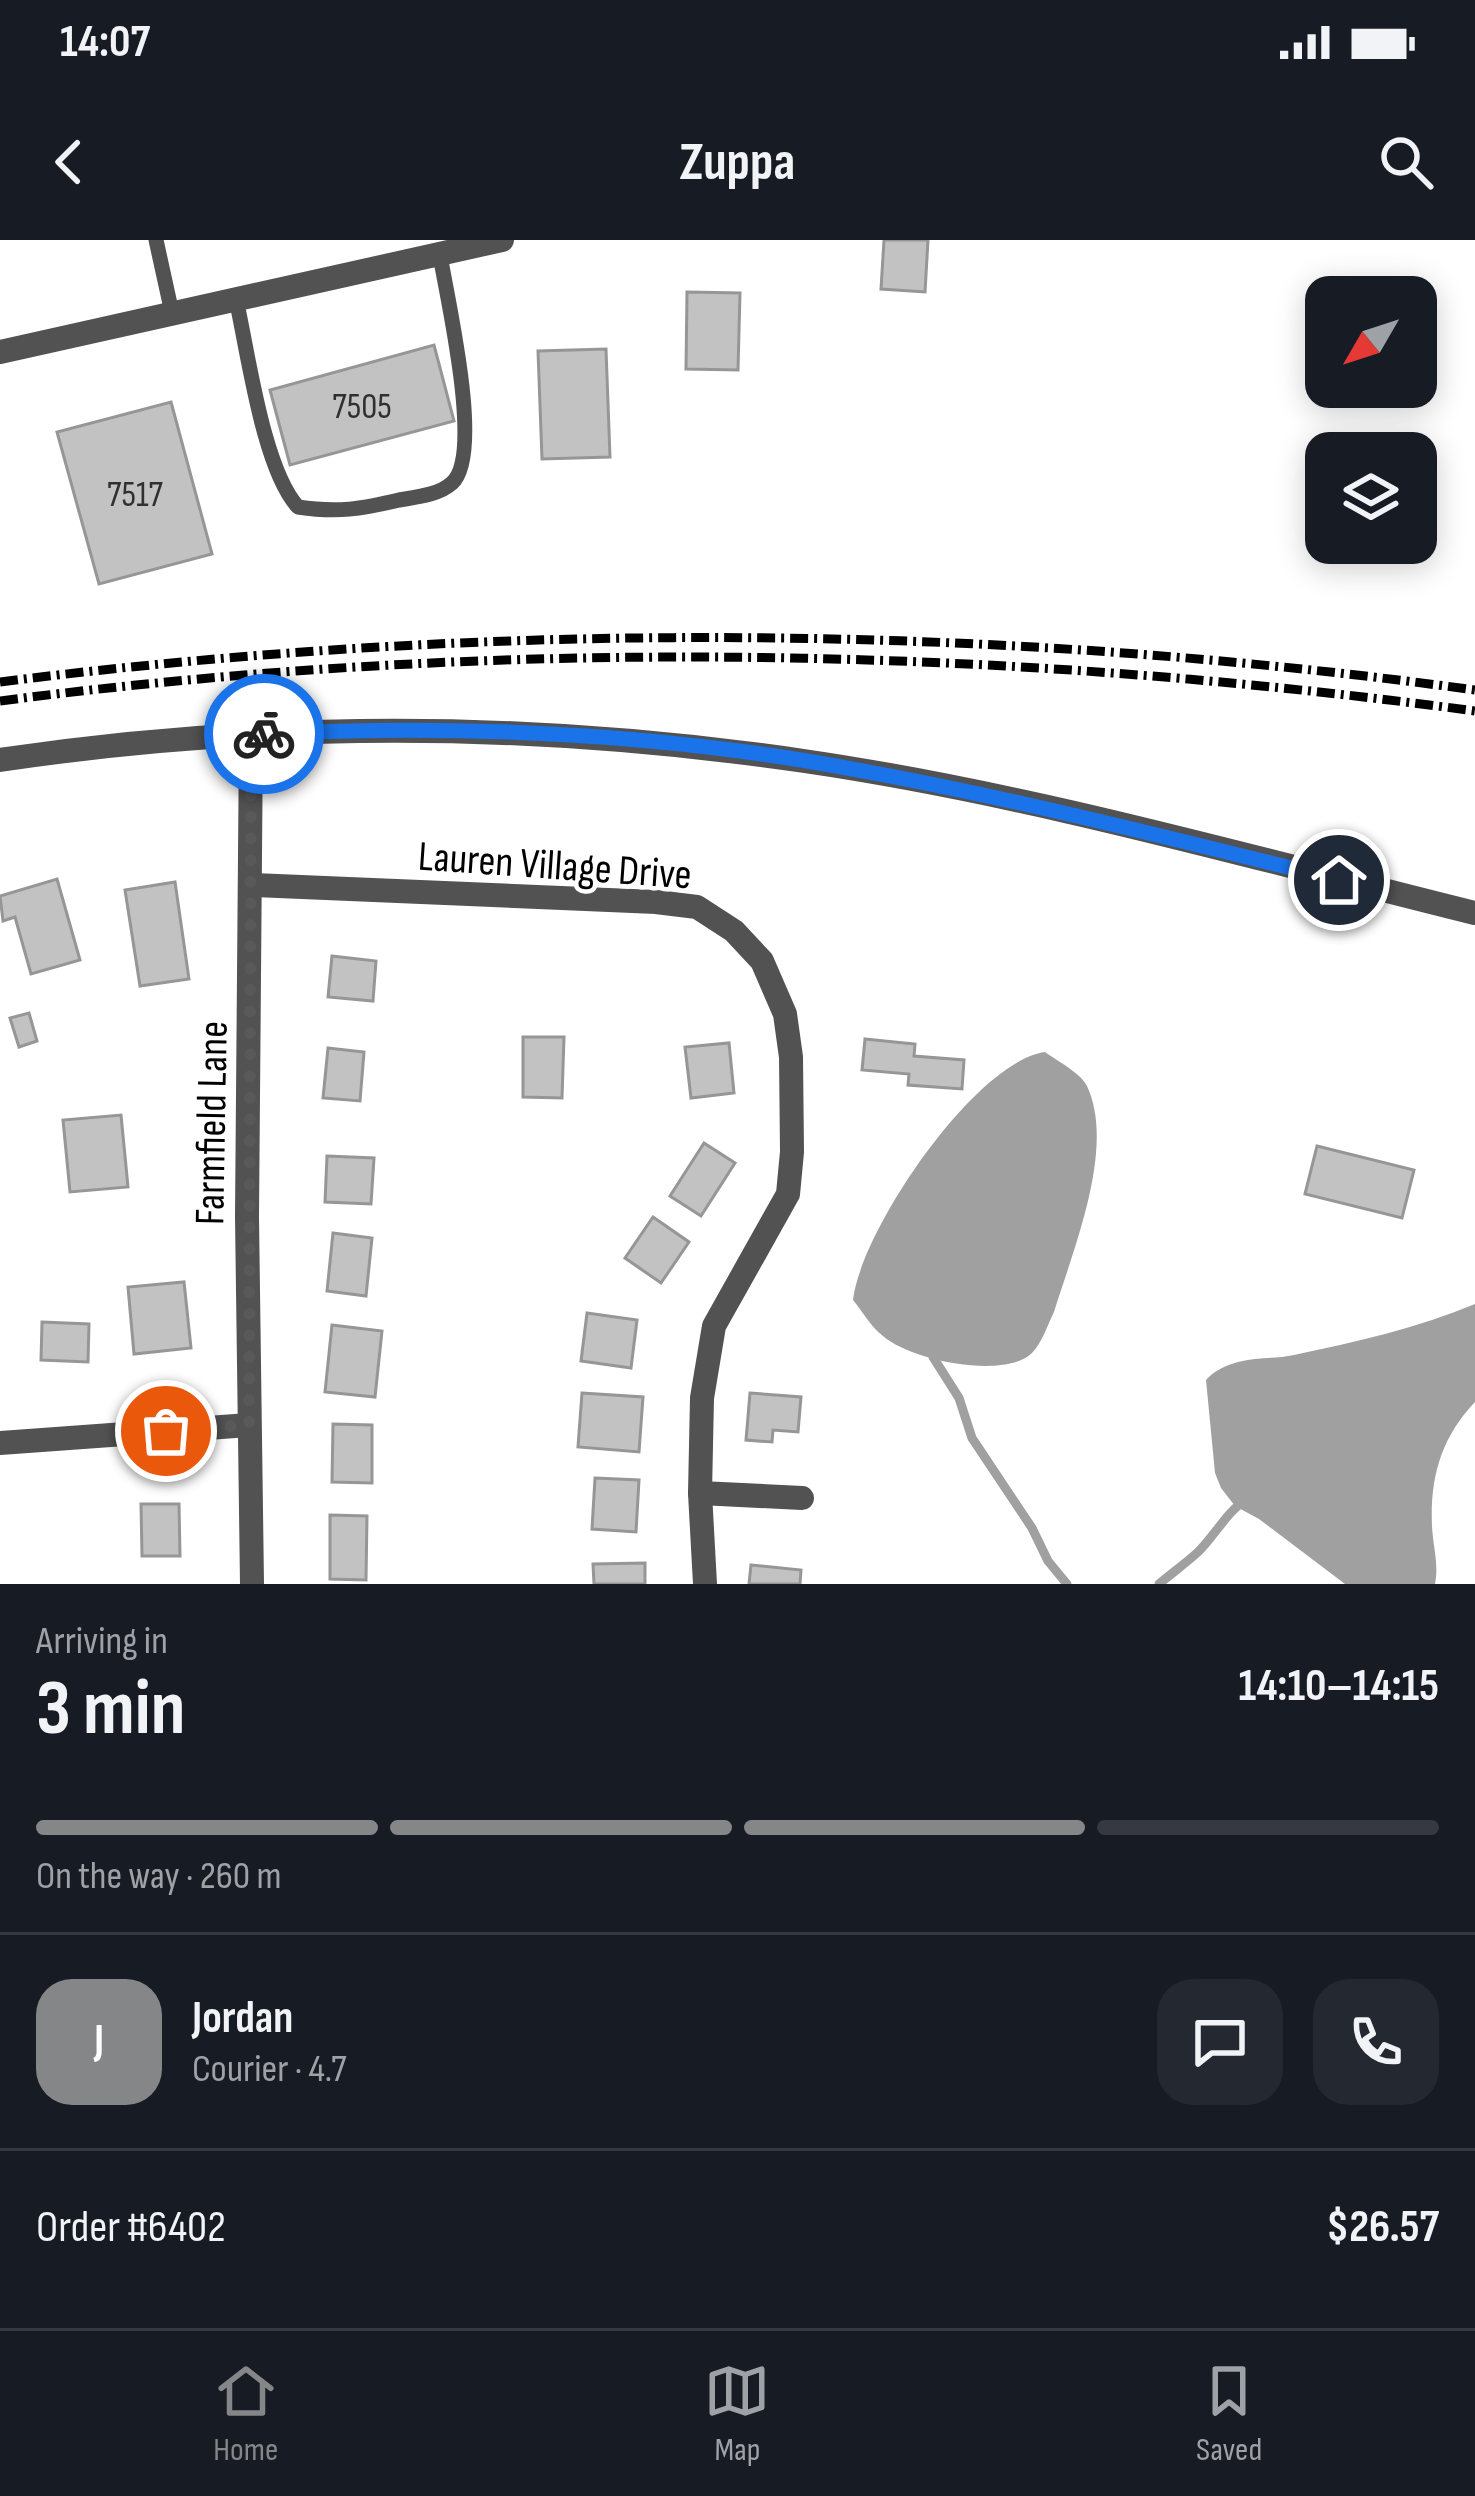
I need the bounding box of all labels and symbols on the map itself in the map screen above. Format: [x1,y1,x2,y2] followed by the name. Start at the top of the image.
[1305,276,1437,408] north arrow
[332,386,392,429] house number: 7505
[107,474,163,517] house number: 7517
[204,674,324,794] courier
[1288,829,1390,931] pin
[416,831,693,901] street label: Lauren Village Drive
[185,1021,240,1226] street label: Farmfield Lane
[115,1380,217,1482] pin

